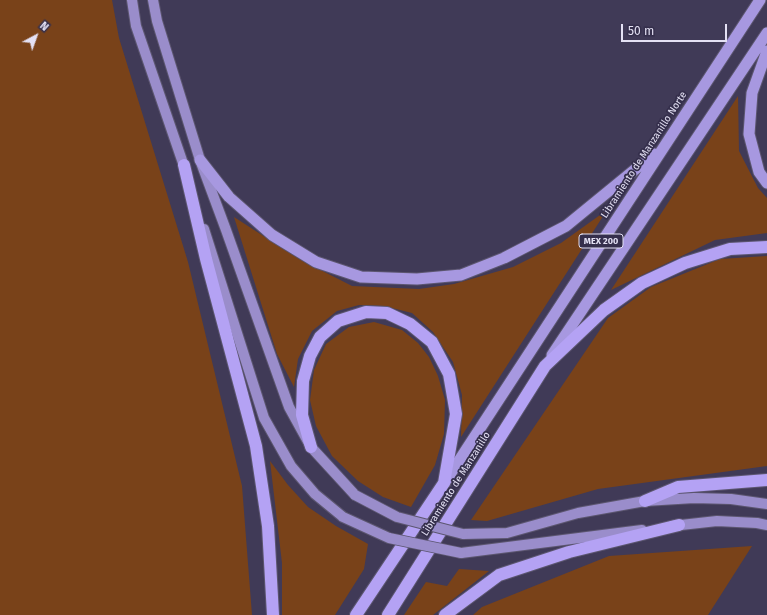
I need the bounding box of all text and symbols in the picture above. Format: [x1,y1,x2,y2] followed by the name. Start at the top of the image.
[16,16,56,56] north arrow
[623,16,729,42] scale bar
[37,19,51,34] text: N
[628,24,654,38] text: 50 m
[599,89,689,221] street label: Libramiento de Manzanillo Norte
[579,234,623,248] road number: MEX 200
[419,430,493,538] street label: Libramiento de Manzanillo

